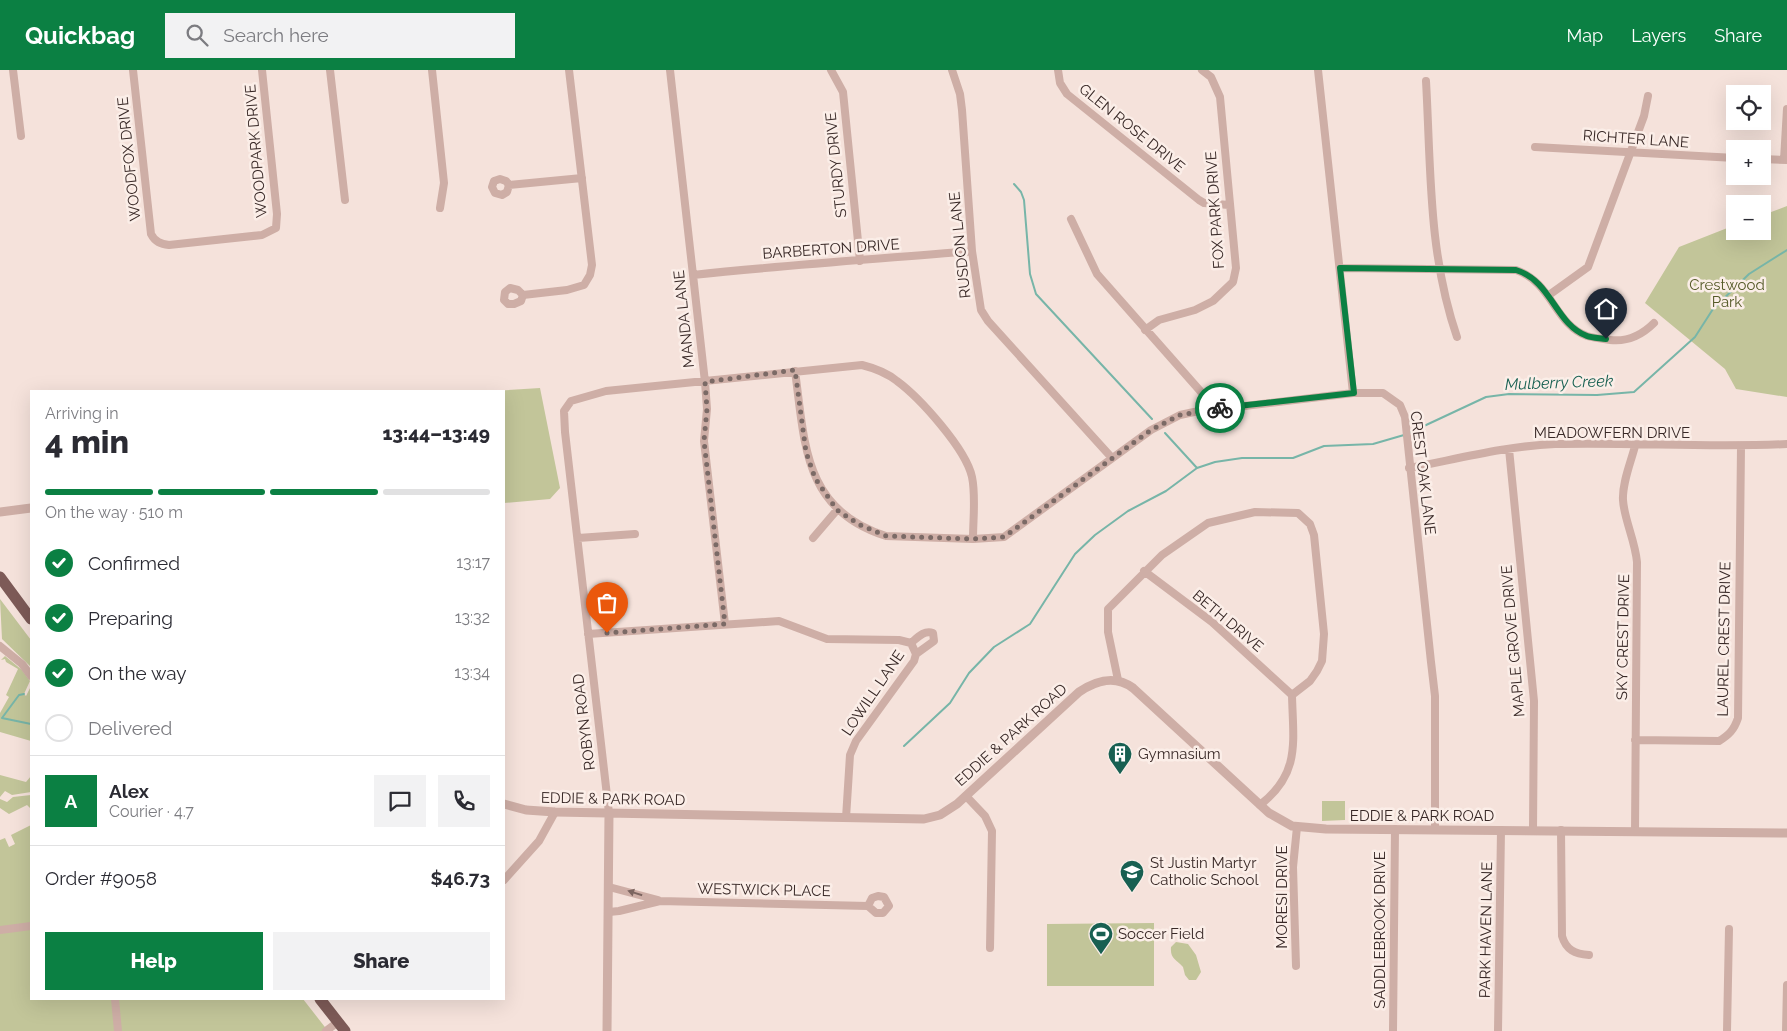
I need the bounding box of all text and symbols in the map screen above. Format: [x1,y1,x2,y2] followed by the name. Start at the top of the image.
[165,13,515,58] search box
[25,21,135,50] text: Quickbag
[183,21,211,49] icon: search
[223,24,329,46] text: Search here
[1567,25,1603,46] text: Map
[1631,25,1686,46] text: Layers
[1714,25,1762,46] text: Share
[1076,80,1188,176] street label: GLEN ROSE DRIVE
[241,84,271,218] street label: WOODPARK DRIVE
[1726,85,1771,240] map controls
[1726,85,1771,130] button: locate
[114,96,144,222] street label: WOODFOX DRIVE
[822,111,850,219] street label: STURDY DRIVE
[1582,126,1690,152] street label: RICHTER LANE
[1726,140,1771,185] button: +
[1202,151,1228,269] street label: FOX PARK DRIVE
[945,191,975,299] street label: RUSDON LANE
[1726,195,1771,240] button: −
[762,235,900,263] street label: BARBERTON DRIVE
[670,269,698,369] street label: MANDA LANE
[1689,276,1765,311] park label: Crestwood Park
[1585,288,1627,339] pin
[1592,295,1620,323] icon: home
[1504,371,1614,394] water label: Mulberry Creek
[1195,383,1245,433] courier
[1206,394,1234,422] icon: bike
[45,404,119,423] text: Arriving in
[1406,410,1440,536] street label: CREST OAK LANE
[382,422,490,444] text: 13:44–13:49
[45,423,129,460] text: 4 min
[1534,424,1690,442] street label: MEADOWFERN DRIVE
[45,503,183,522] text: On the way · 510 m
[45,549,73,577] icon: check
[88,552,180,574] text: Confirmed
[456,553,490,572] text: 13:17
[1714,561,1734,717] street label: LAUREL CREST DRIVE
[1497,564,1529,718] street label: MAPLE GROVE DRIVE
[1613,574,1633,700] street label: SKY CREST DRIVE
[586,582,628,633] pin
[1189,586,1267,656] street label: BETH DRIVE
[593,589,621,617] icon: bag
[45,604,73,632] icon: check
[88,607,173,629] text: Preparing
[455,608,490,627] text: 13:32
[838,647,908,739] street label: LOWILL LANE
[45,659,73,687] icon: check
[88,662,187,684] text: On the way
[454,663,490,682] text: 13:34
[569,672,599,771] street label: ROBYN ROAD
[951,680,1071,790] street label: EDDIE & PARK ROAD
[88,717,172,739] text: Delivered
[1107,741,1133,775] building icon: Gymnasium
[1138,745,1221,763] place label: Gymnasium
[374,775,426,827] button: chat
[438,775,490,827] button: phone
[109,780,149,802] text: Alex
[541,789,686,809] street label: EDDIE & PARK ROAD
[65,790,77,812] text: A
[109,802,194,821] text: Courier · 4.7
[1350,807,1495,825] street label: EDDIE & PARK ROAD
[1273,845,1291,949] street label: MORESI DRIVE
[1371,851,1389,1009] street label: SADDLEBROOK DRIVE
[1150,854,1259,889] place label: St Justin Martyr Catholic School
[1119,859,1145,893] school or university icon: St Justin Martyr Catholic School
[1476,862,1496,998] street label: PARK HAVEN LANE
[45,867,157,889] text: Order #9058
[430,867,490,889] text: $46.73
[697,880,831,900] street label: WESTWICK PLACE
[627,889,642,897] one-way arrow
[1088,921,1114,955] sports icon: Soccer Field
[1118,925,1204,943] place label: Soccer Field
[45,932,263,990] button: Help
[273,932,490,990] button: Share

